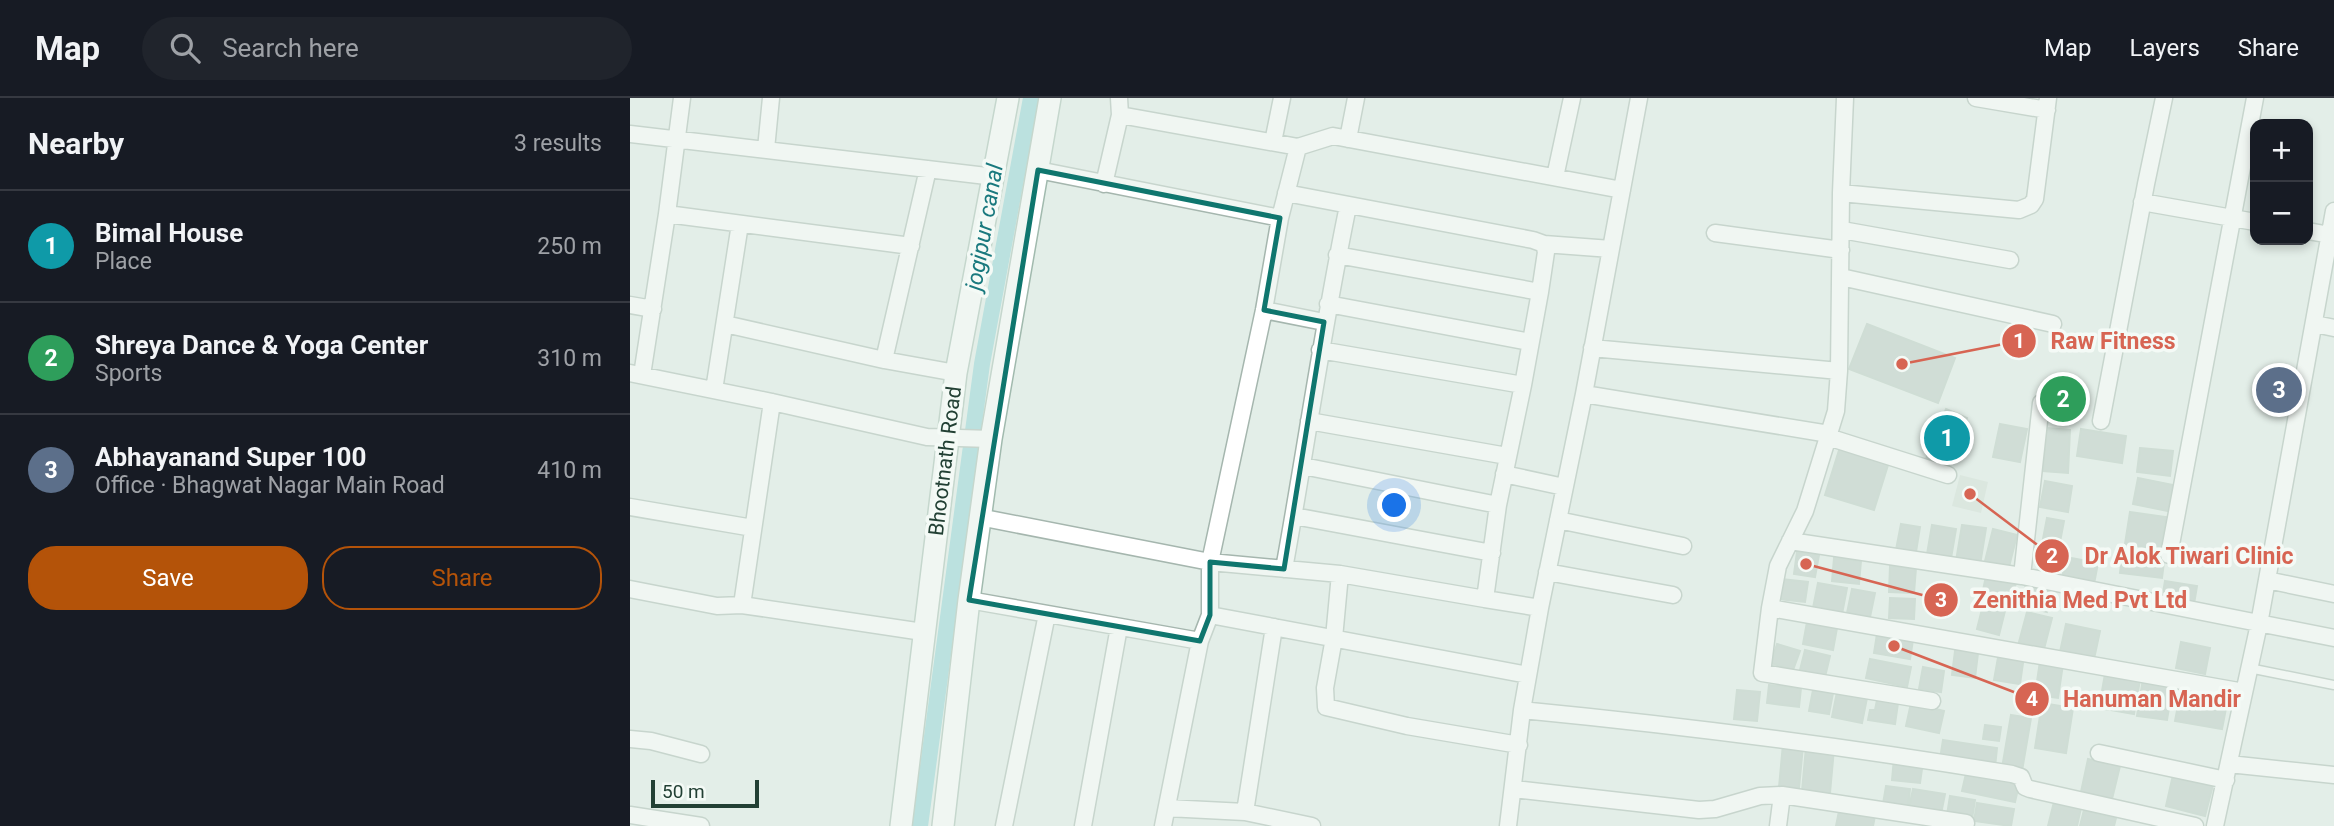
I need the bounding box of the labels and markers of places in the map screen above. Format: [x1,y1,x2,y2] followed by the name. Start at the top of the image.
[2001,319,2189,363] callout: Raw Fitness
[2256,364,2302,416] pin: 3
[2040,373,2086,425] pin: 2
[1924,412,1970,464] pin: 1
[2035,534,2307,578] callout: Dr Alok Tiwari Clinic
[1923,578,2201,622] callout: Zenithia Med Pvt Ltd
[2014,677,2255,721] callout: Hanuman Mandir

